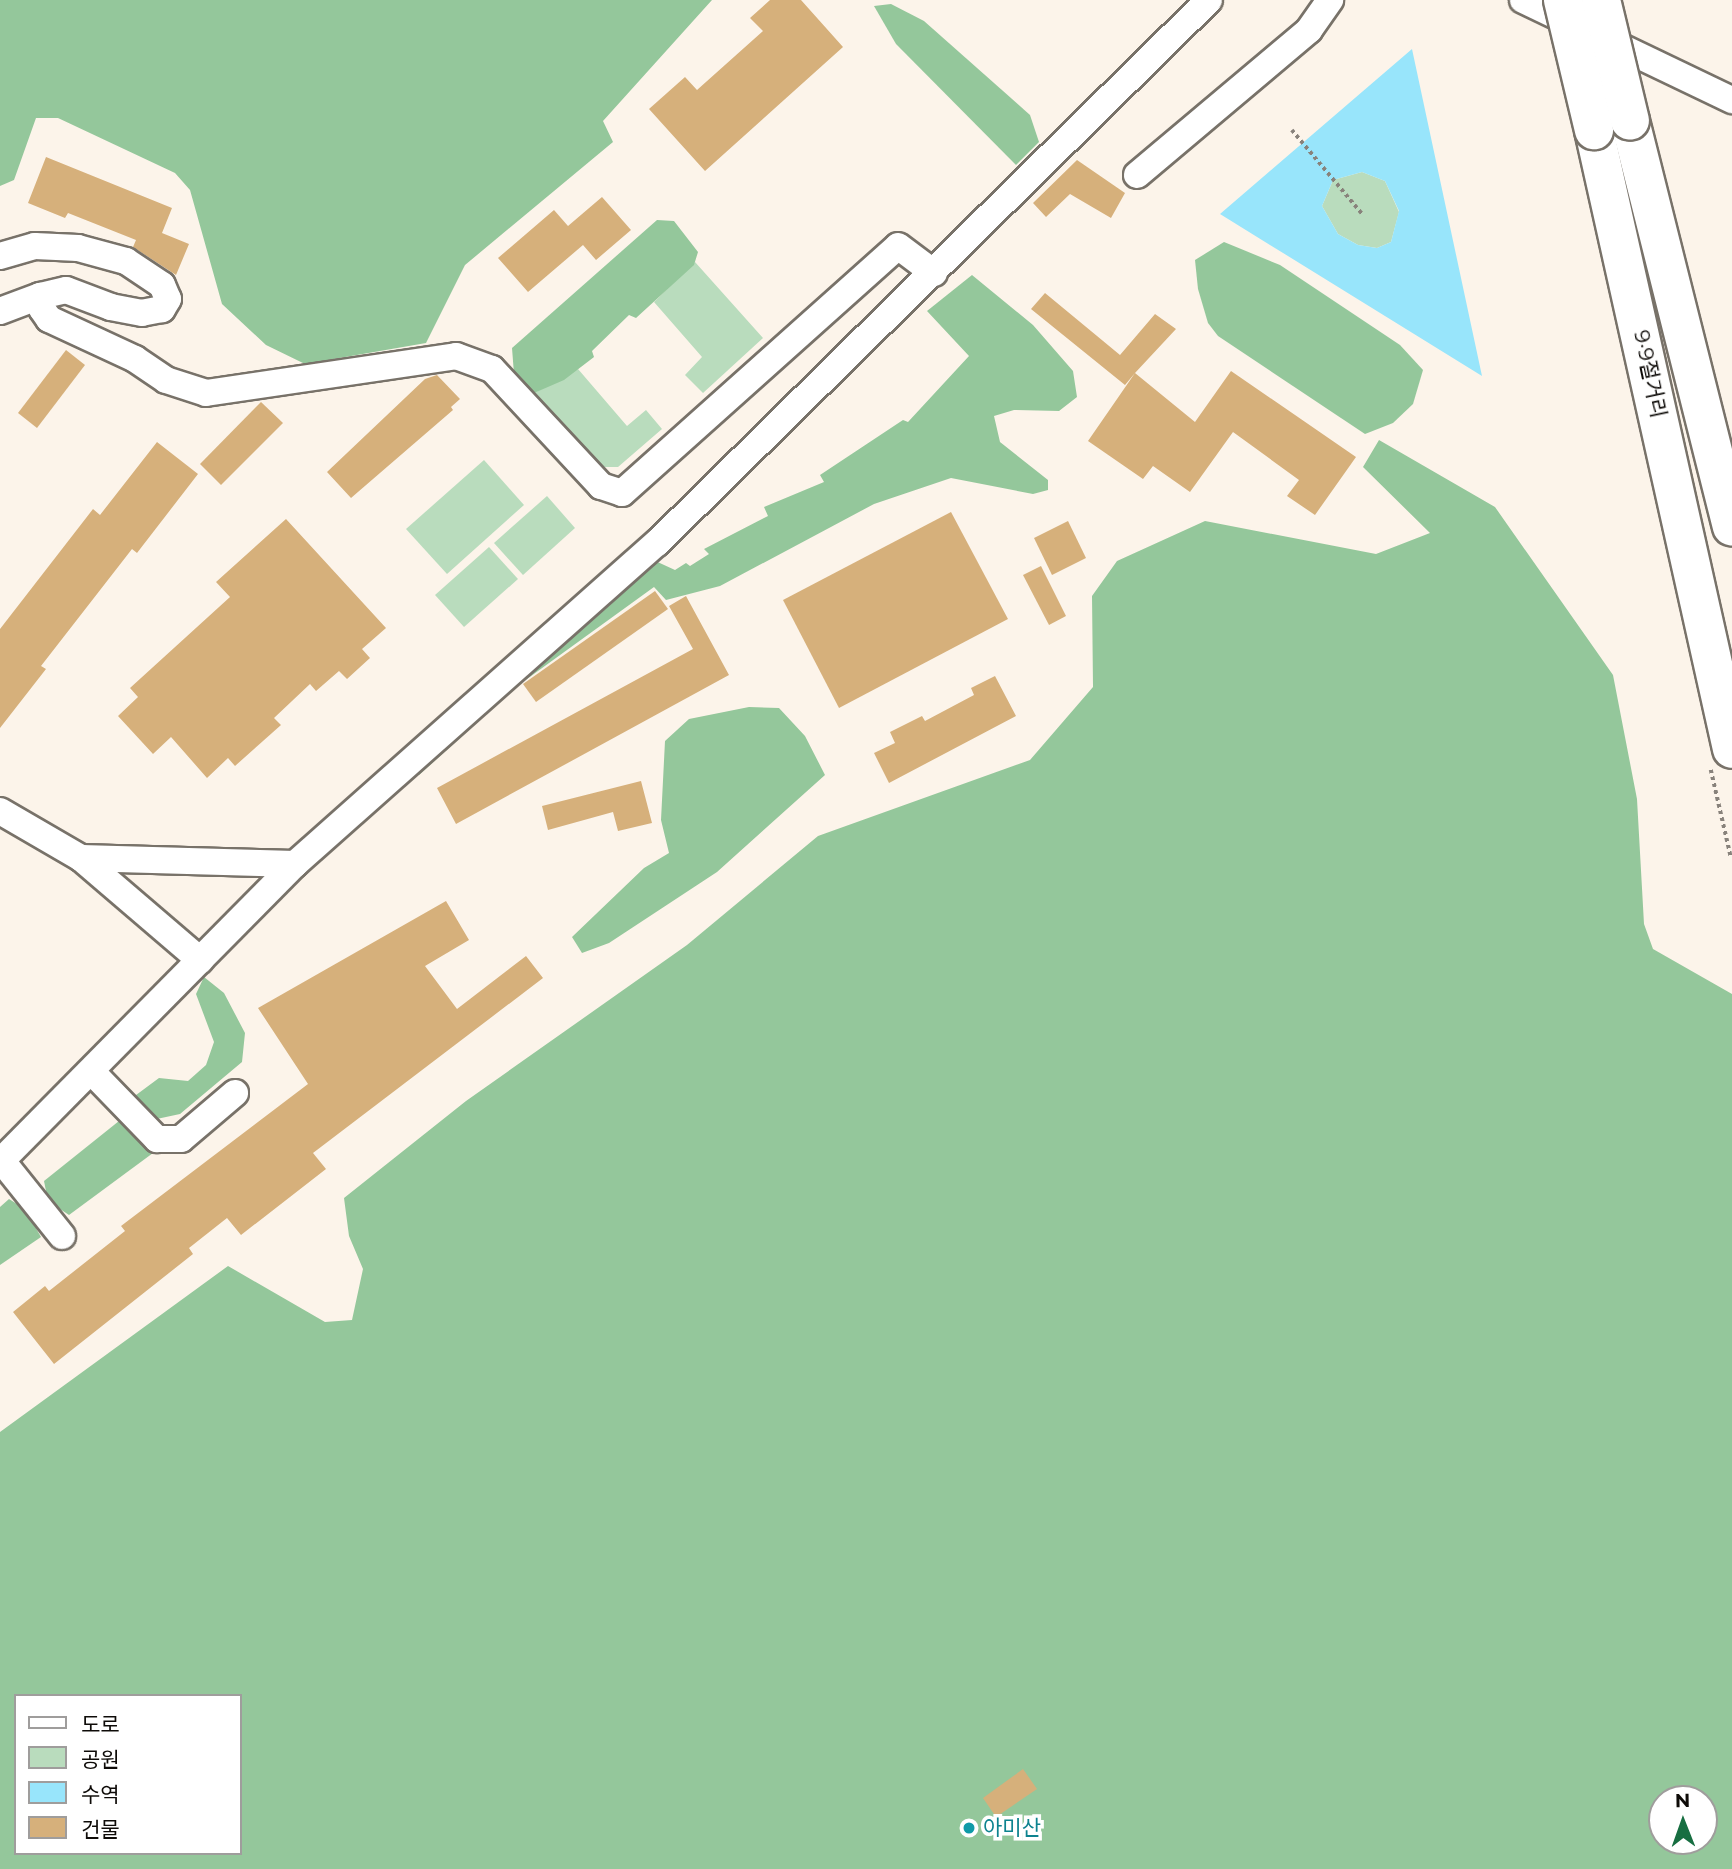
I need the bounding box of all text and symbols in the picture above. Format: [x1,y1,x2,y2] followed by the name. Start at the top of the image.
[1628,328,1672,420] street label: 9·9절거리
[14,1694,242,1855] legend
[81,1712,120,1737] text: 도로
[81,1747,120,1772] text: 공원
[81,1782,120,1807] text: 수역
[1648,1785,1718,1855] north arrow
[1675,1789,1691,1812] text: N
[983,1815,1041,1841] place label: 아미산
[81,1817,120,1842] text: 건물
[961,1820,977,1836] marker: 아미산

